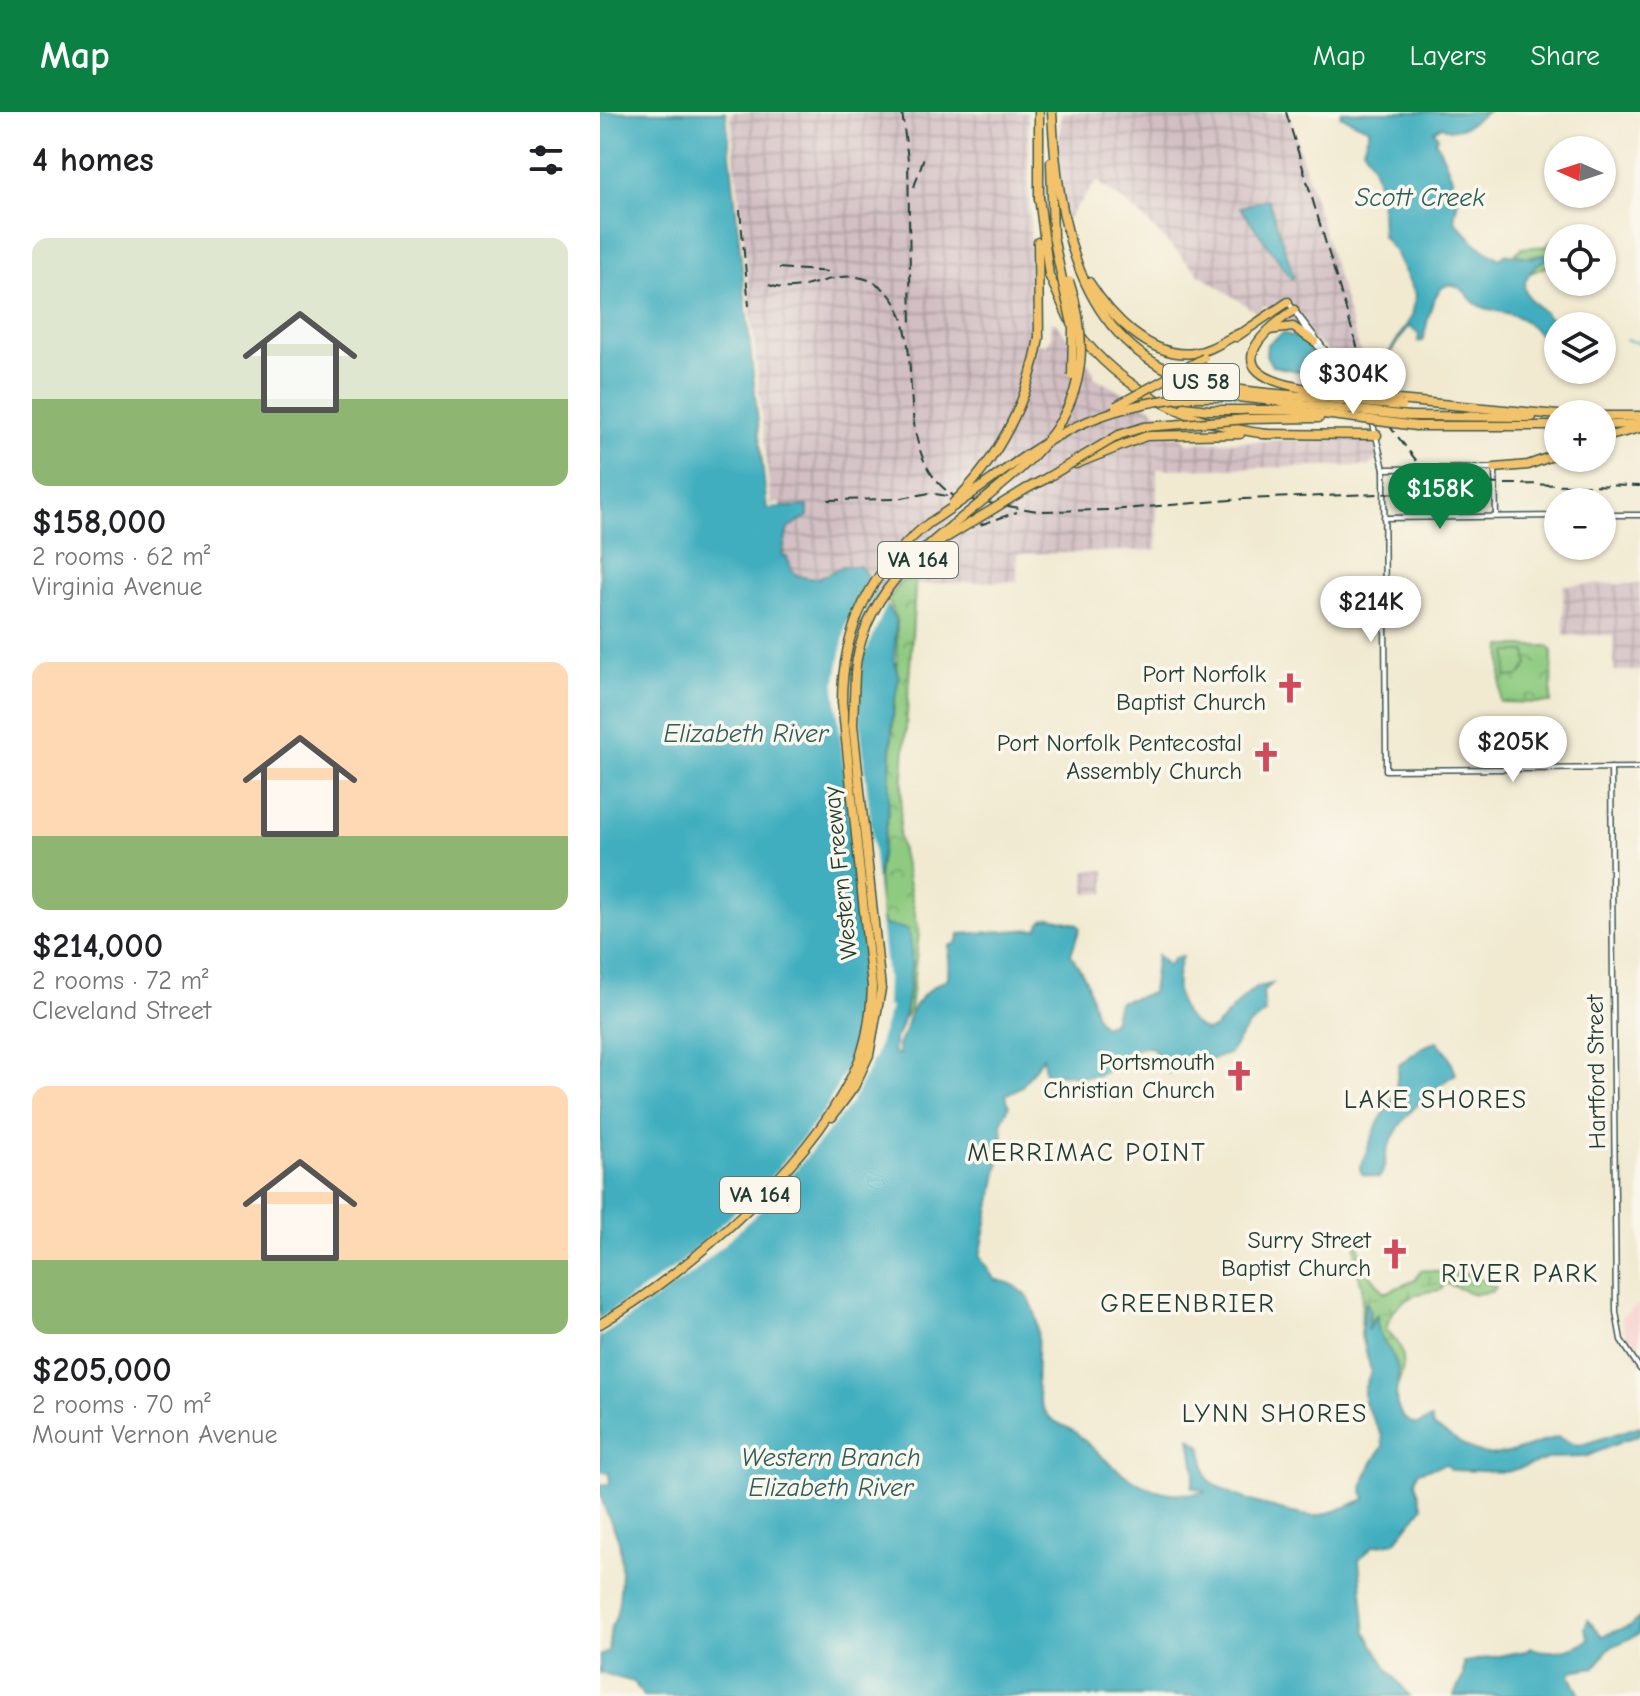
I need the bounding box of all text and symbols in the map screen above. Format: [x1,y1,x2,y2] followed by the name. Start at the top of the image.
[40,34,110,78] text: Map
[1313,40,1366,72] text: Map
[1410,40,1486,72] text: Layers
[1530,40,1600,72] text: Share
[1544,136,1616,208] north arrow
[1544,136,1616,560] map controls
[524,138,568,182] icon: filters
[32,140,154,180] text: 4 homes
[1355,183,1485,213] water label: Scott Creek
[1544,224,1616,296] button: locate
[228,290,372,434] icon: home
[1544,312,1616,384] button: layers
[1297,348,1409,416] pin: $304K
[1318,359,1388,389] text: $304K
[1163,364,1239,400] road number: US 58
[1544,400,1616,472] button: +
[1384,463,1496,531] pin: $158K
[1406,474,1474,504] text: $158K
[1544,488,1616,560] button: −
[32,502,166,542] text: $158,000
[32,542,210,572] text: 2 rooms · 62 m²
[878,542,958,578] road number: VA 164
[32,572,203,602] text: Virginia Avenue
[1315,576,1427,644] pin: $214K
[1338,587,1404,617] text: $214K
[1116,660,1266,716] place label: Port Norfolk Baptist Church
[1273,671,1307,705] church icon: Port Norfolk Baptist Church
[228,714,372,858] icon: home
[1457,716,1569,784] pin: $205K
[664,719,830,749] water label: Elizabeth River
[1477,727,1549,757] text: $205K
[997,729,1242,785] place label: Port Norfolk Pentecostal Assembly Church
[1249,740,1283,774] church icon: Port Norfolk Pentecostal Assembly Church
[817,785,863,961] street label: Western Freeway
[32,926,163,966] text: $214,000
[32,966,209,996] text: 2 rooms · 72 m²
[1581,993,1611,1150] street label: Hartford Street
[32,996,211,1026] text: Cleveland Street
[1043,1048,1215,1104] place label: Portsmouth Christian Church
[1222,1059,1256,1093] church icon: Portsmouth Christian Church
[1344,1085,1528,1115] district label: LAKE SHORES
[228,1138,372,1282] icon: home
[967,1138,1207,1168] district label: MERRIMAC POINT
[720,1177,800,1213] road number: VA 164
[1221,1226,1372,1282] place label: Surry Street Baptist Church
[1378,1237,1412,1271] church icon: Surry Street Baptist Church
[1441,1259,1599,1289] district label: RIVER PARK
[1100,1289,1276,1319] district label: GREENBRIER
[32,1350,172,1390] text: $205,000
[32,1390,211,1420] text: 2 rooms · 70 m²
[1182,1399,1368,1429] district label: LYNN SHORES
[32,1420,277,1450] text: Mount Vernon Avenue
[741,1443,921,1503] water label: Western Branch Elizabeth River

